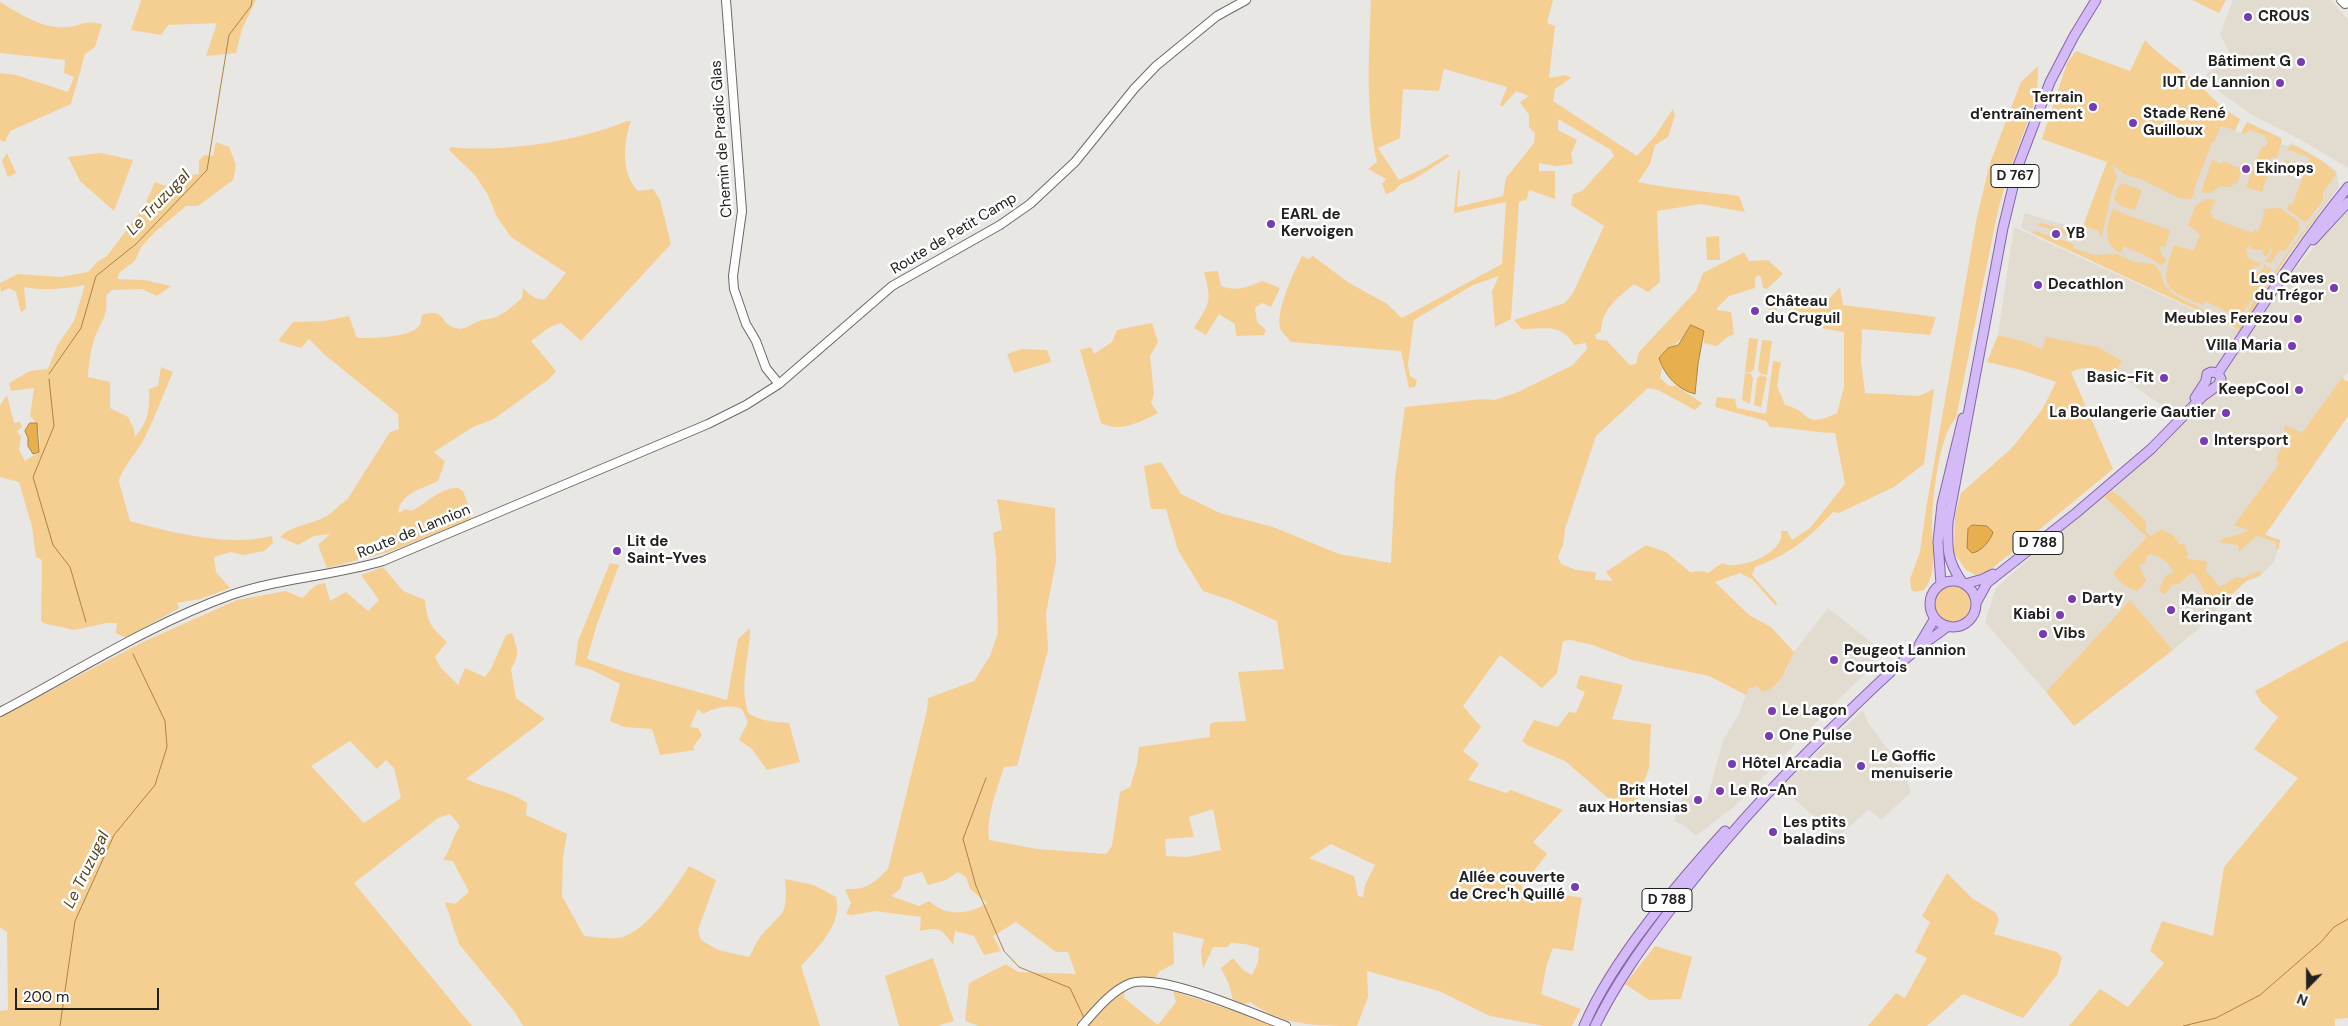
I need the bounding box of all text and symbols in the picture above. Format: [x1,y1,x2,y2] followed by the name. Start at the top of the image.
[2258,8,2310,26] place label: CROUS
[2242,11,2254,23] marker: CROUS
[2208,53,2291,71] place label: Bâtiment G
[2295,56,2307,68] marker: Bâtiment G
[708,60,736,218] street label: Chemin de Pradic Glas
[2163,74,2270,92] place label: IUT de Lannion
[2274,77,2286,89] marker: IUT de Lannion
[1970,89,2083,124] place label: Terrain d'entraînement
[2087,101,2099,113] marker: Terrain d'entraînement
[2143,105,2226,140] place label: Stade René Guilloux
[2127,117,2139,129] marker: Stade René Guilloux
[2256,160,2314,178] place label: Ekinops
[2240,163,2252,175] marker: Ekinops
[1991,165,2039,188] road number: D 767
[123,166,195,240] water label: Le Truzugal
[888,189,1020,279] street label: Route de Petit Camp
[1281,206,1354,241] place label: EARL de Kervoigen
[1265,218,1277,230] marker: EARL de Kervoigen
[2066,225,2085,243] place label: YB
[2050,228,2062,240] marker: YB
[2251,270,2324,305] place label: Les Caves du Trégor
[2048,276,2124,294] place label: Decathlon
[2032,279,2044,291] marker: Decathlon
[2328,282,2340,294] marker: Les Caves du Trégor
[1765,293,1840,328] place label: Château du Cruguil
[1749,305,1761,317] marker: Château du Cruguil
[2164,310,2288,328] place label: Meubles Ferezou
[2292,313,2304,325] marker: Meubles Ferezou
[2206,337,2282,355] place label: Villa Maria
[2286,340,2298,352] marker: Villa Maria
[2087,369,2154,387] place label: Basic-Fit
[2158,372,2170,384] marker: Basic-Fit
[2219,381,2289,399] place label: KeepCool
[2293,384,2305,396] marker: KeepCool
[2049,404,2216,422] place label: La Boulangerie Gautier
[2220,407,2232,419] marker: La Boulangerie Gautier
[2214,432,2288,450] place label: Intersport
[2198,435,2210,447] marker: Intersport
[355,501,473,563] street label: Route de Lannion
[2013,532,2063,554] road number: D 788
[627,533,707,568] place label: Lit de Saint-Yves
[611,545,623,557] marker: Lit de Saint-Yves
[2082,590,2123,608] place label: Darty
[2181,592,2254,627] place label: Manoir de Keringant
[2066,593,2078,605] marker: Darty
[2165,604,2177,616] marker: Manoir de Keringant
[2013,606,2050,624] place label: Kiabi
[2054,609,2066,621] marker: Kiabi
[2053,625,2086,643] place label: Vibs
[2037,628,2049,640] marker: Vibs
[1844,642,1966,677] place label: Peugeot Lannion Courtois
[1828,654,1840,666] marker: Peugeot Lannion Courtois
[1782,702,1847,720] place label: Le Lagon
[1766,705,1778,717] marker: Le Lagon
[1779,727,1852,745] place label: One Pulse
[1763,730,1775,742] marker: One Pulse
[1871,748,1953,783] place label: Le Goffic menuiserie
[1742,755,1842,773] place label: Hôtel Arcadia
[1726,758,1738,770] marker: Hôtel Arcadia
[1855,760,1867,772] marker: Le Goffic menuiserie
[1578,782,1688,817] place label: Brit Hotel aux Hortensias
[1730,782,1797,800] place label: Le Ro-An
[1714,785,1726,797] marker: Le Ro-An
[1692,794,1704,806] marker: Brit Hotel aux Hortensias
[1783,814,1846,849] place label: Les ptits baladins
[1767,826,1779,838] marker: Les ptits baladins
[60,828,114,912] water label: Le Truzugal
[1449,869,1565,904] place label: Allée couverte de Crec'h Quillé
[1569,881,1581,893] marker: Allée couverte de Crec'h Quillé
[1642,888,1692,912] road number: D 788
[2283,961,2333,1011] north arrow
[18,978,161,1010] scale bar
[23,987,69,1007] text: 200 m
[2294,990,2310,1010] text: N

